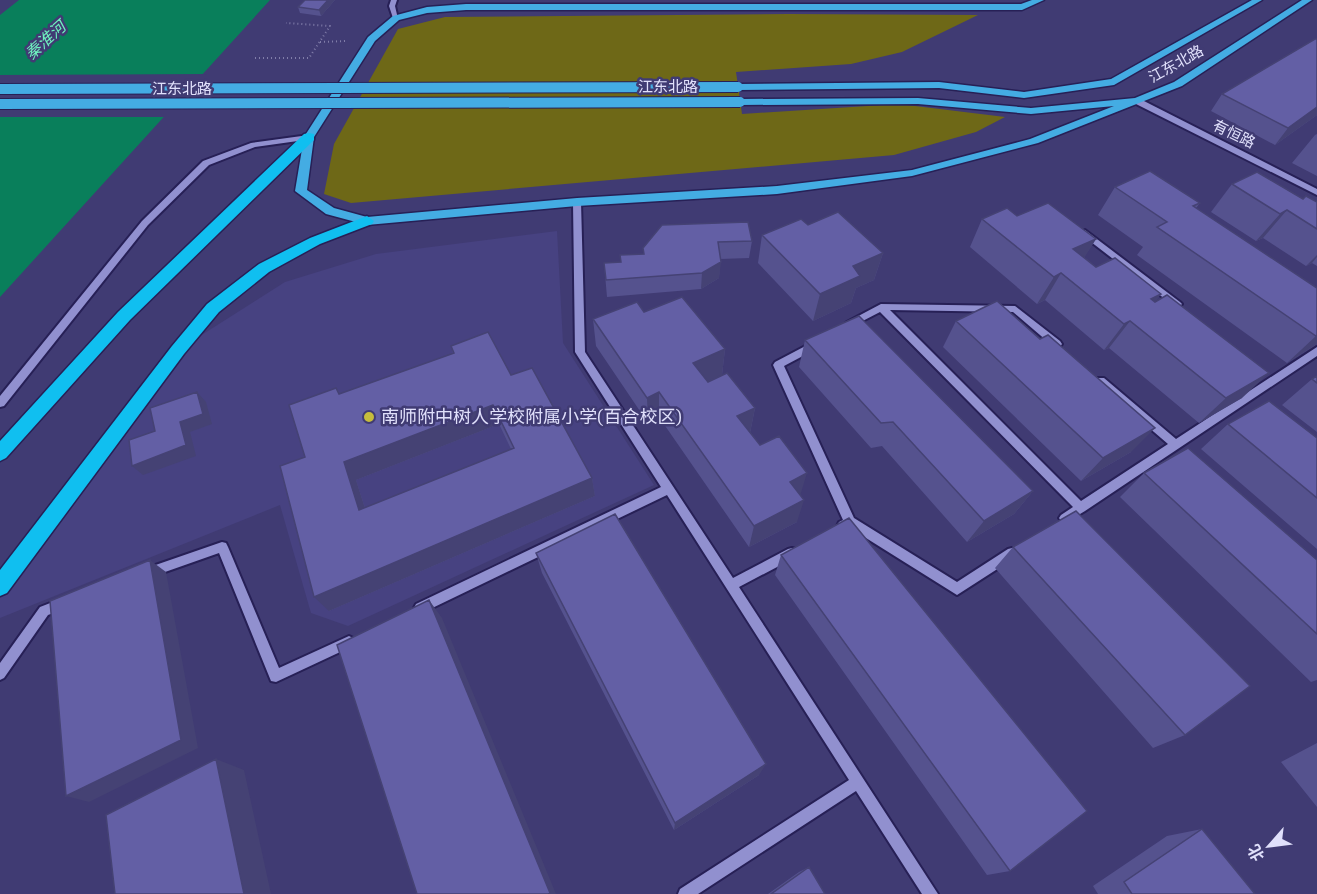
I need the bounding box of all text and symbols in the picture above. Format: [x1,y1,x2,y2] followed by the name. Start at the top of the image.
[20,15,71,63] water label: 秦淮河
[1145,41,1206,86] street label: 江东北路
[638,77,698,95] street label: 江东北路
[152,79,212,97] street label: 江东北路
[1210,115,1259,151] street label: 有恒路
[381,405,682,427] place label: 南师附中树人学校附属小学(百合校区)
[362,410,376,424] marker: 南师附中树人学校附属小学(百合校区)
[1239,816,1299,876] north arrow
[1243,842,1267,865] text: 北

